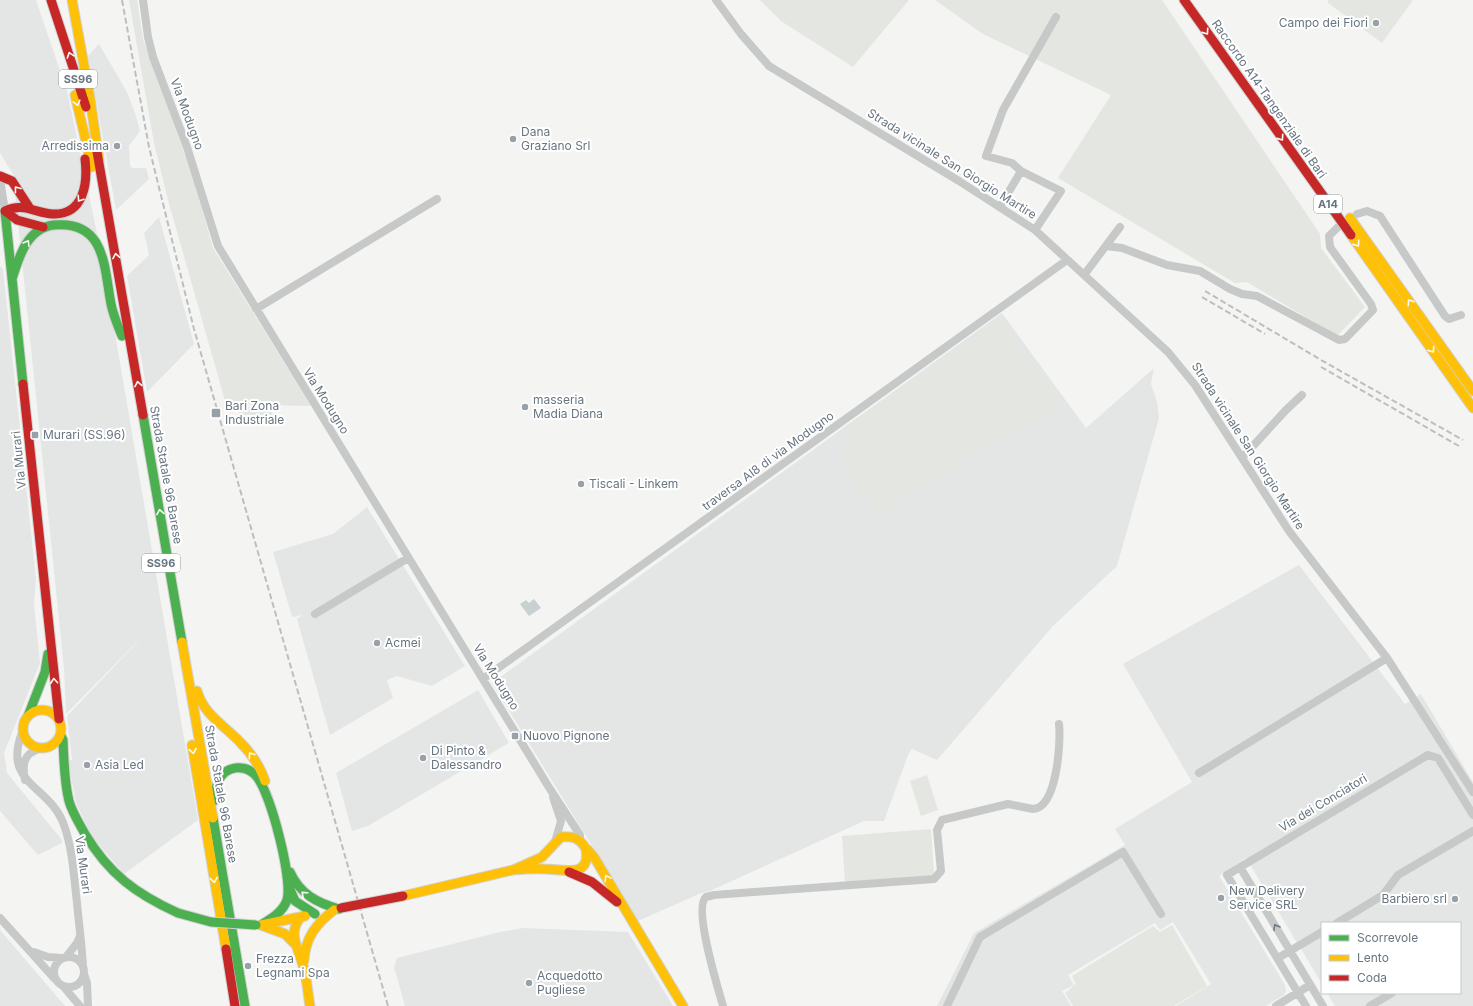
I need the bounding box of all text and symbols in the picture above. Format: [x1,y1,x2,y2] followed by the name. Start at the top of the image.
[1279,15,1368,30] place label: Campo dei Fiori
[1209,17,1330,181] street label: Raccordo A14-Tangenziale di Bari
[1371,18,1381,28] marker: Campo dei Fiori
[1201,28,1209,35] one-way arrow
[66,51,75,58] one-way arrow
[59,70,97,88] road number: SS96
[168,76,207,152] street label: Via Modugno
[72,100,81,107] one-way arrow
[865,105,1040,222] street label: Strada vicinale San Giorgio Martire
[521,124,590,153] place label: Dana Graziano Srl
[508,134,518,144] marker: Dana Graziano Srl
[1277,134,1284,141] one-way arrow
[42,138,109,153] place label: Arredissima
[112,141,122,151] marker: Arredissima
[15,186,22,193] one-way arrow
[78,195,85,202] one-way arrow
[1314,195,1342,213] road number: A14
[22,240,29,247] one-way arrow
[1352,240,1360,247] one-way arrow
[112,253,121,259] one-way arrow
[1408,299,1415,306] one-way arrow
[1427,346,1435,353] one-way arrow
[1189,359,1308,532] street label: Strada vicinale San Giorgio Martire
[300,365,353,437] street label: Via Modugno
[134,381,143,387] one-way arrow
[533,392,603,421] place label: masseria Madia Diana
[225,398,284,427] place label: Bari Zona Industriale
[520,402,530,412] marker: masseria Madia Diana
[147,405,186,545] street label: Strada Statale 96 Barese
[210,407,222,419] marker: Bari Zona Industriale
[699,408,837,513] street label: traversa AI8 di via Modugno
[43,427,126,442] place label: Murari (SS.96)
[8,430,29,490] street label: Via Murari
[30,430,40,440] marker: Murari (SS.96)
[589,476,678,491] place label: Tiscali - Linkem
[576,479,586,489] marker: Tiscali - Linkem
[156,509,165,515] one-way arrow
[142,554,180,572] road number: SS96
[385,635,421,650] place label: Acmei
[372,638,382,648] marker: Acmei
[470,641,523,713] street label: Via Modugno
[50,678,59,684] one-way arrow
[202,724,241,864] street label: Strada Statale 96 Barese
[523,728,609,743] place label: Nuovo Pignone
[510,731,520,741] marker: Nuovo Pignone
[431,743,502,772] place label: Di Pinto & Dalessandro
[188,748,197,755] one-way arrow
[249,753,256,760] one-way arrow
[418,753,428,763] marker: Di Pinto & Dalessandro
[95,757,144,772] place label: Asia Led
[82,760,92,770] marker: Asia Led
[1276,770,1370,835] street label: Via dei Conciatori
[72,835,95,895] street label: Via Murari
[605,875,612,882] one-way arrow
[210,877,218,883] one-way arrow
[1229,883,1305,912] place label: New Delivery Service SRL
[301,891,309,898] one-way arrow
[1382,891,1447,906] place label: Barbiero srl
[1216,893,1226,903] marker: New Delivery Service SRL
[1450,894,1460,904] marker: Barbiero srl
[1321,922,1461,994] legend
[1274,924,1281,931] one-way arrow
[1357,930,1418,945] text: Scorrevole
[1357,950,1389,965] text: Lento
[256,951,330,980] place label: Frezza Legnami Spa
[243,961,253,971] marker: Frezza Legnami Spa
[537,968,603,997] place label: Acquedotto Pugliese
[1357,970,1387,985] text: Coda
[524,978,534,988] marker: Acquedotto Pugliese

